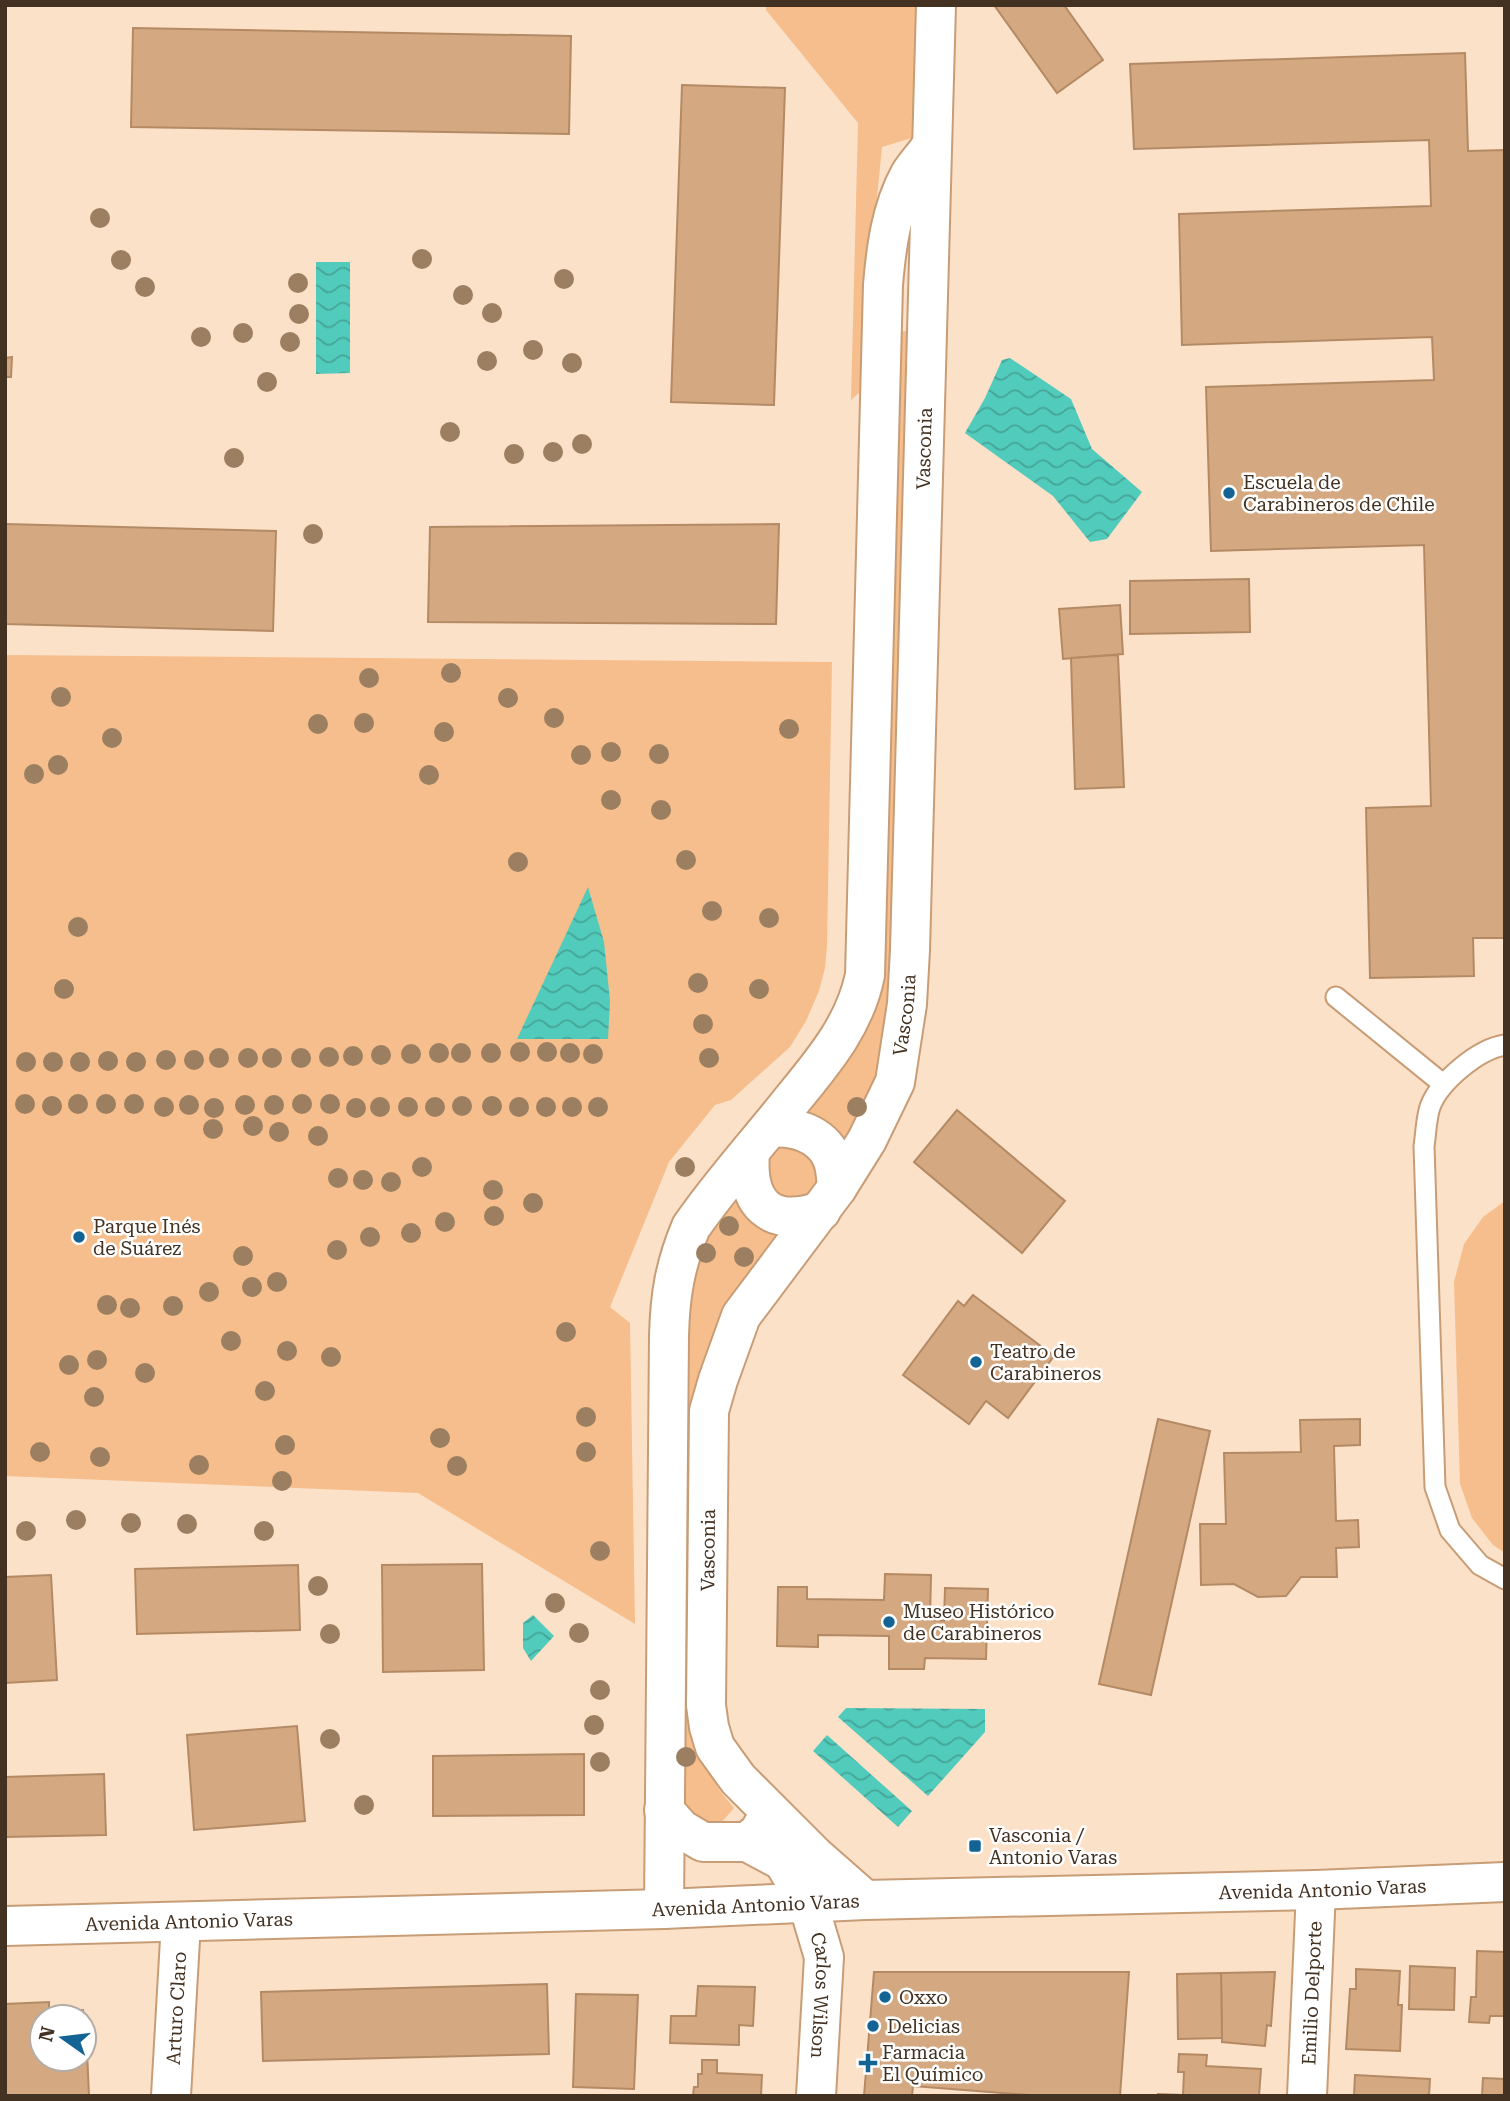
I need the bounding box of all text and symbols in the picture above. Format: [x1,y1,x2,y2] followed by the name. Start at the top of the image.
[911,406,936,490] street label: Vasconia
[1243,471,1435,516] place label: Escuela de Carabineros de Chile
[1221,485,1237,501] marker: Escuela de Carabineros de Chile
[888,973,920,1057] street label: Vasconia
[93,1215,201,1260] place label: Parque Inés de Suárez
[71,1229,87,1245] marker: Parque Inés de Suárez
[990,1340,1101,1385] place label: Teatro de Carabineros
[968,1354,984,1370] marker: Teatro de Carabineros
[696,1508,720,1591] street label: Vasconia
[903,1600,1055,1645] place label: Museo Histórico de Carabineros
[881,1614,897,1630] marker: Museo Histórico de Carabineros
[989,1824,1117,1869] place label: Vasconia / Antonio Varas
[967,1838,983,1854] marker: Vasconia / Antonio Varas
[1218,1874,1427,1904] street label: Avenida Antonio Varas
[652,1889,860,1921] street label: Avenida Antonio Varas
[85,1907,293,1935] street label: Avenida Antonio Varas
[1297,1920,1326,2066] street label: Emilio Delporte
[806,1929,836,2059] street label: Carlos Wilson
[161,1951,191,2065] street label: Arturo Claro
[899,1986,948,2009] place label: Oxxo
[877,1989,893,2005] marker: Oxxo
[28,2003,98,2073] north arrow
[887,2015,960,2038] place label: Delicias
[865,2018,881,2034] marker: Delicias
[34,2024,60,2044] text: N
[882,2041,984,2086] place label: Farmacia El Químico
[860,2055,876,2071] marker: Farmacia El Químico

